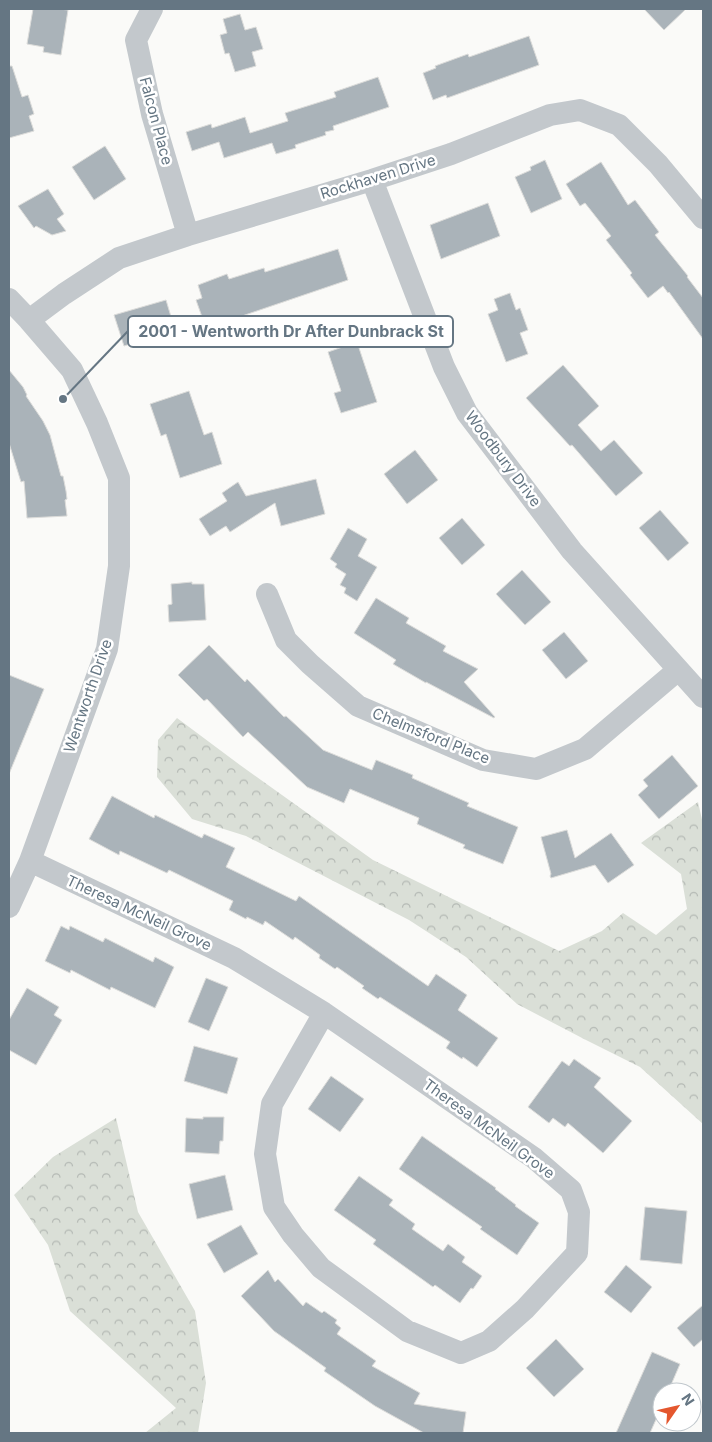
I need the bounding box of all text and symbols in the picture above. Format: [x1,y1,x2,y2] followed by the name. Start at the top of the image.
[136,75,177,167] street label: Falcon Place
[318,150,438,203] street label: Rockhaven Drive
[128,316,453,347] callout: 2001 - Wentworth Dr After Dunbrack St
[138,321,444,341] text: 2001 - Wentworth Dr After Dunbrack St
[461,407,546,510] street label: Woodbury Drive
[59,637,116,755] street label: Wentworth Drive
[370,703,493,768] street label: Chelmsford Place
[64,871,215,955] street label: Theresa McNeil Grove
[420,1075,559,1183] street label: Theresa McNeil Grove
[652,1382,702,1432] north arrow
[678,1390,698,1409] text: N

